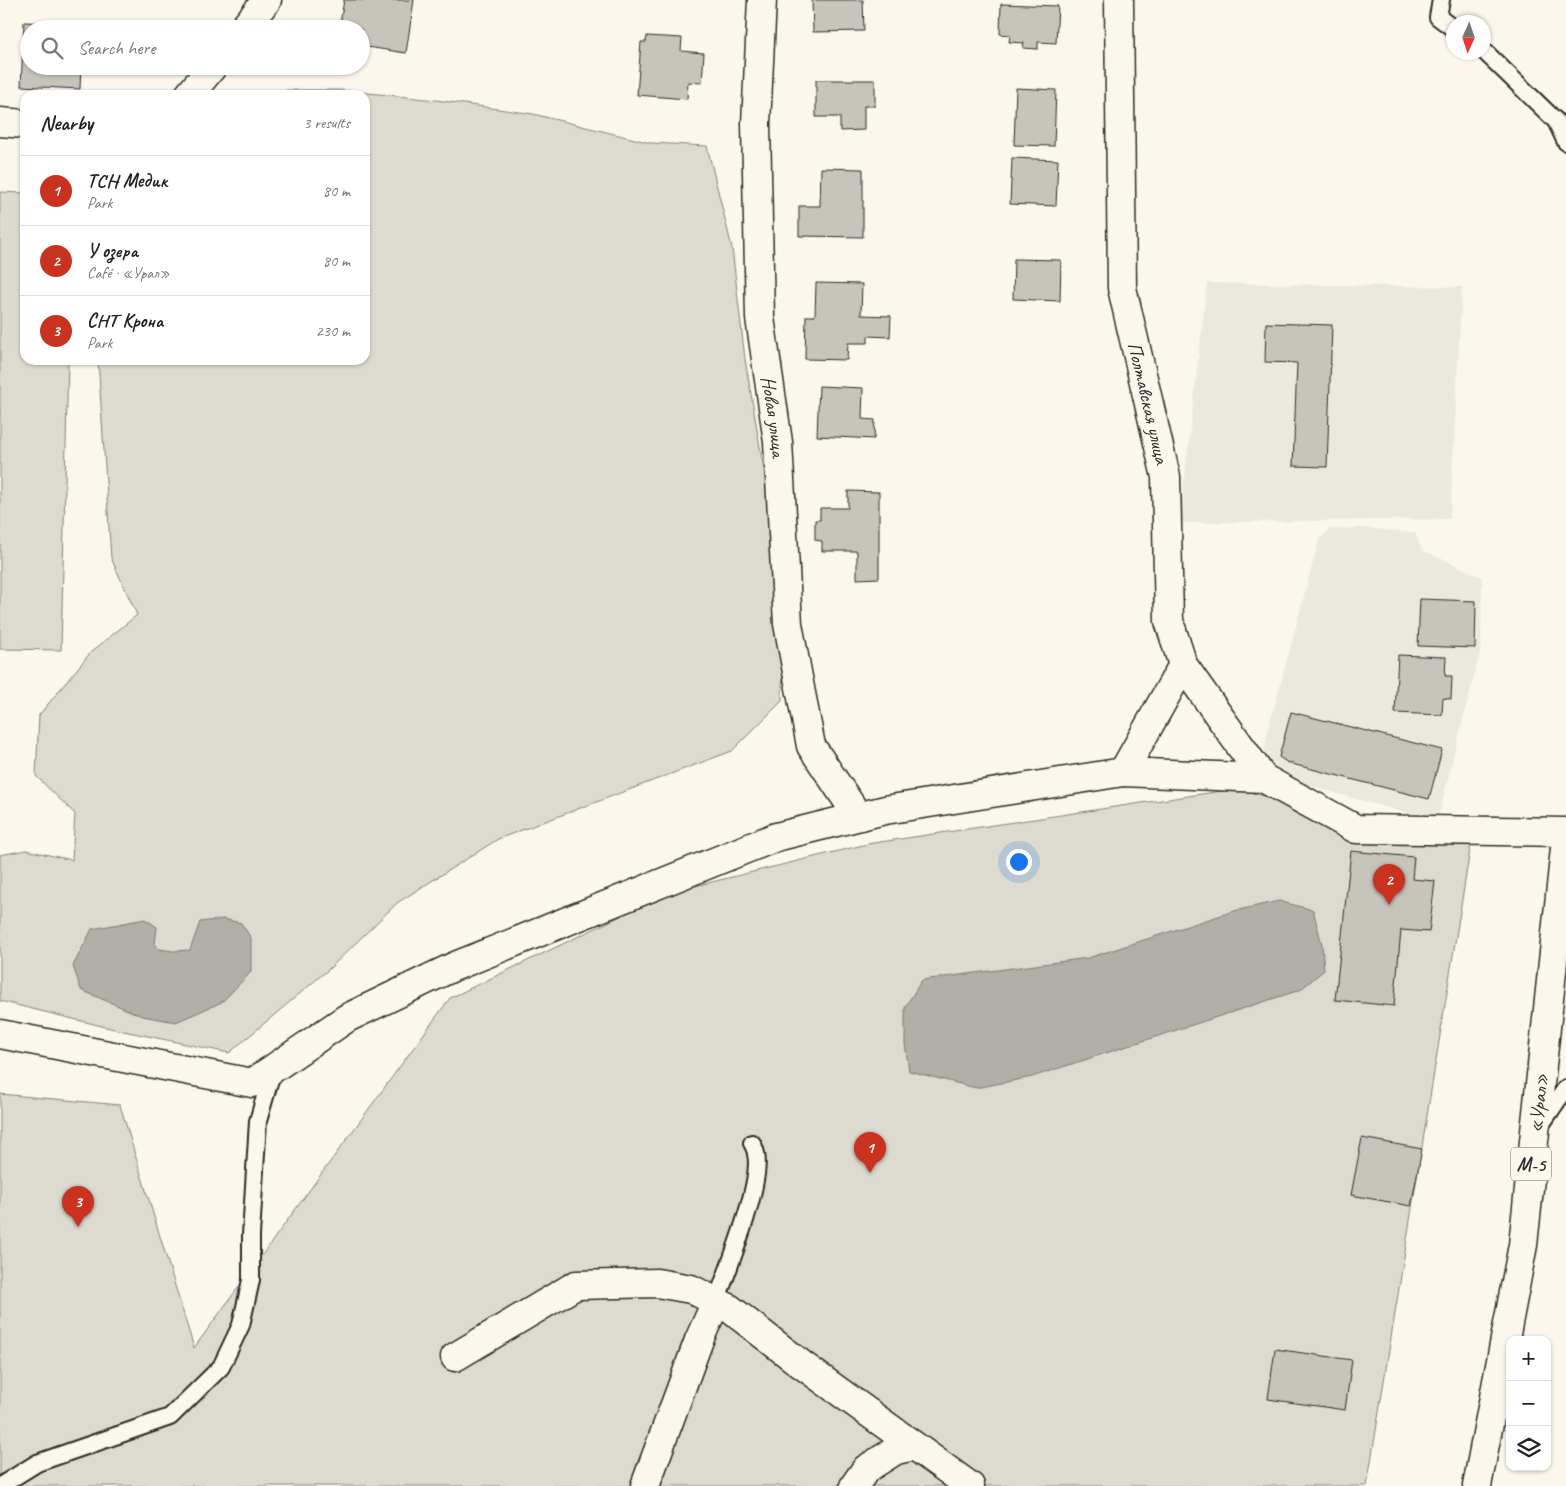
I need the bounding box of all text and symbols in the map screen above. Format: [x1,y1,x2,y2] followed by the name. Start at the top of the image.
[1446,15,1491,60] north arrow
[20,20,370,75] search box
[38,34,66,62] icon: search
[78,36,155,60] text: Search here
[40,110,93,136] text: Nearby
[303,113,350,133] text: 3 results
[87,169,167,193] text: ТСН Медик
[52,181,60,201] text: 1
[323,181,350,201] text: 80 m
[87,193,112,213] text: Park
[87,239,138,263] text: У озера
[52,251,60,271] text: 2
[323,251,350,271] text: 80 m
[87,263,170,283] text: Café · «Урал»
[87,309,163,333] text: СНТ Крона
[52,321,60,341] text: 3
[316,321,350,341] text: 230 m
[87,333,112,353] text: Park
[1122,340,1175,468] street label: Полтавская улица
[756,375,791,460] street label: Новая улица
[1006,849,1032,875] your location
[1373,864,1405,905] pin: 2
[1523,1072,1554,1134] street label: «Урал»
[854,1132,886,1173] pin: 1
[1511,1148,1551,1180] road number: М-5
[62,1186,94,1227] pin: 3
[1506,1336,1551,1471] map controls
[1506,1336,1551,1381] button: +
[1506,1381,1551,1426] button: −
[1506,1426,1551,1471] button: layers

